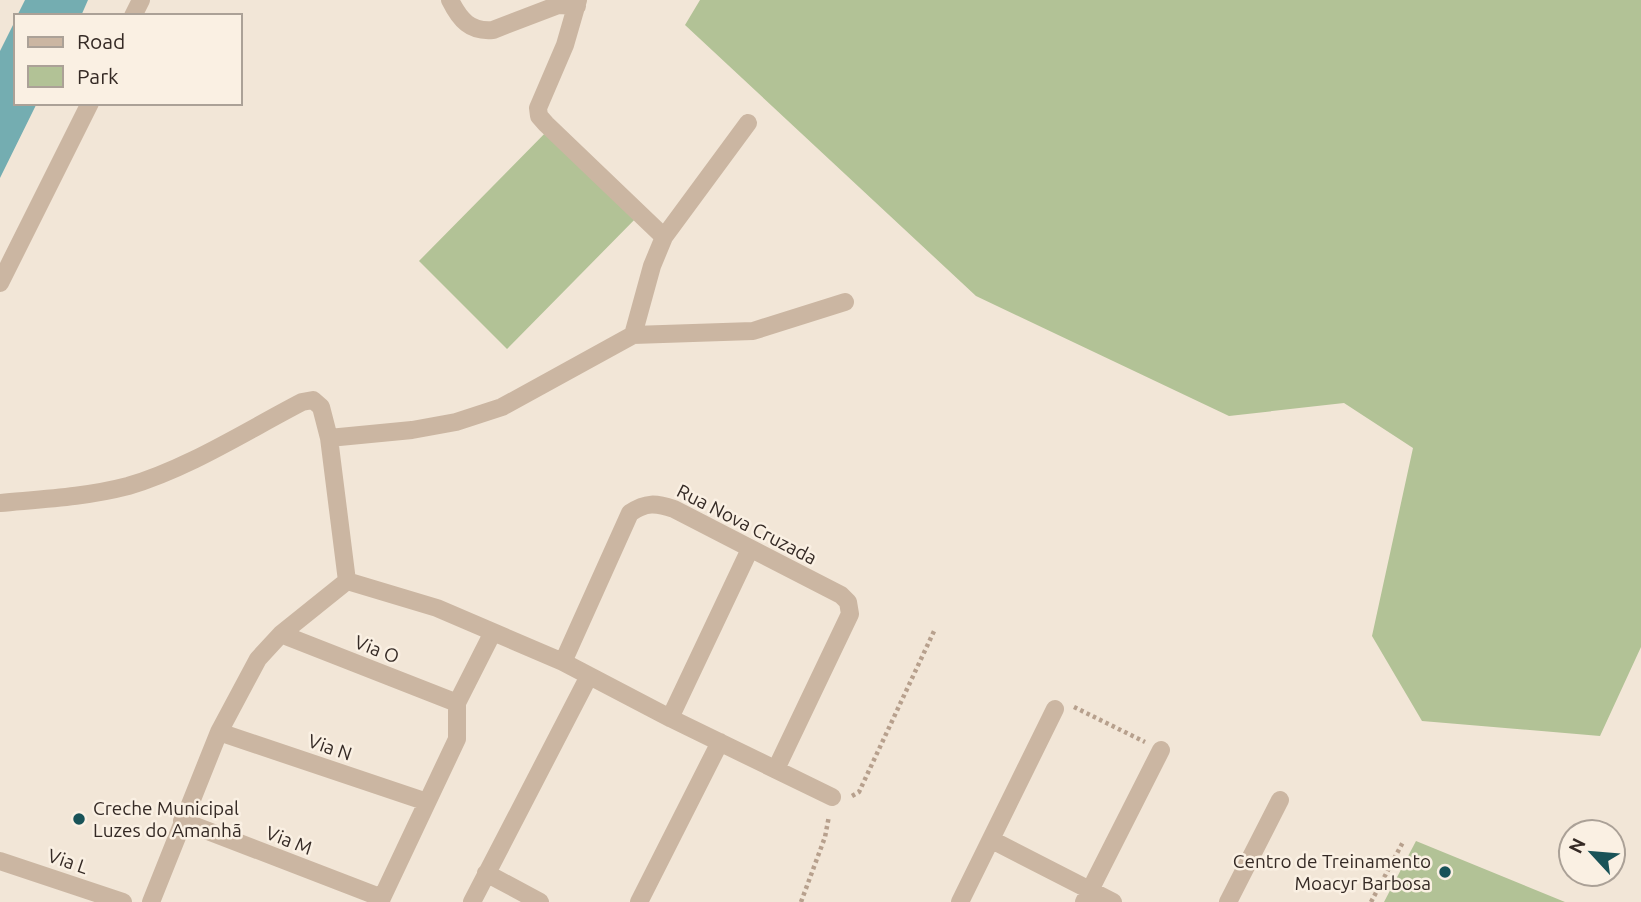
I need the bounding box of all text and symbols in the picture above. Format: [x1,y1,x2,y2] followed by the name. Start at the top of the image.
[14,14,242,105] legend
[77,29,125,53] text: Road
[77,64,119,88] text: Park
[673,479,821,569] street label: Rua Nova Cruzada
[352,630,402,668] street label: Via O
[305,729,355,765] street label: Via N
[93,797,242,841] place label: Creche Municipal Luzes do Amanhã
[71,811,87,827] marker: Creche Municipal Luzes do Amanhã
[1557,818,1627,888] north arrow
[263,821,315,859] street label: Via M
[1564,834,1590,857] text: N
[45,844,91,878] street label: Via L
[1233,850,1431,894] place label: Centro de Treinamento Moacyr Barbosa
[1437,864,1453,880] marker: Centro de Treinamento Moacyr Barbosa

